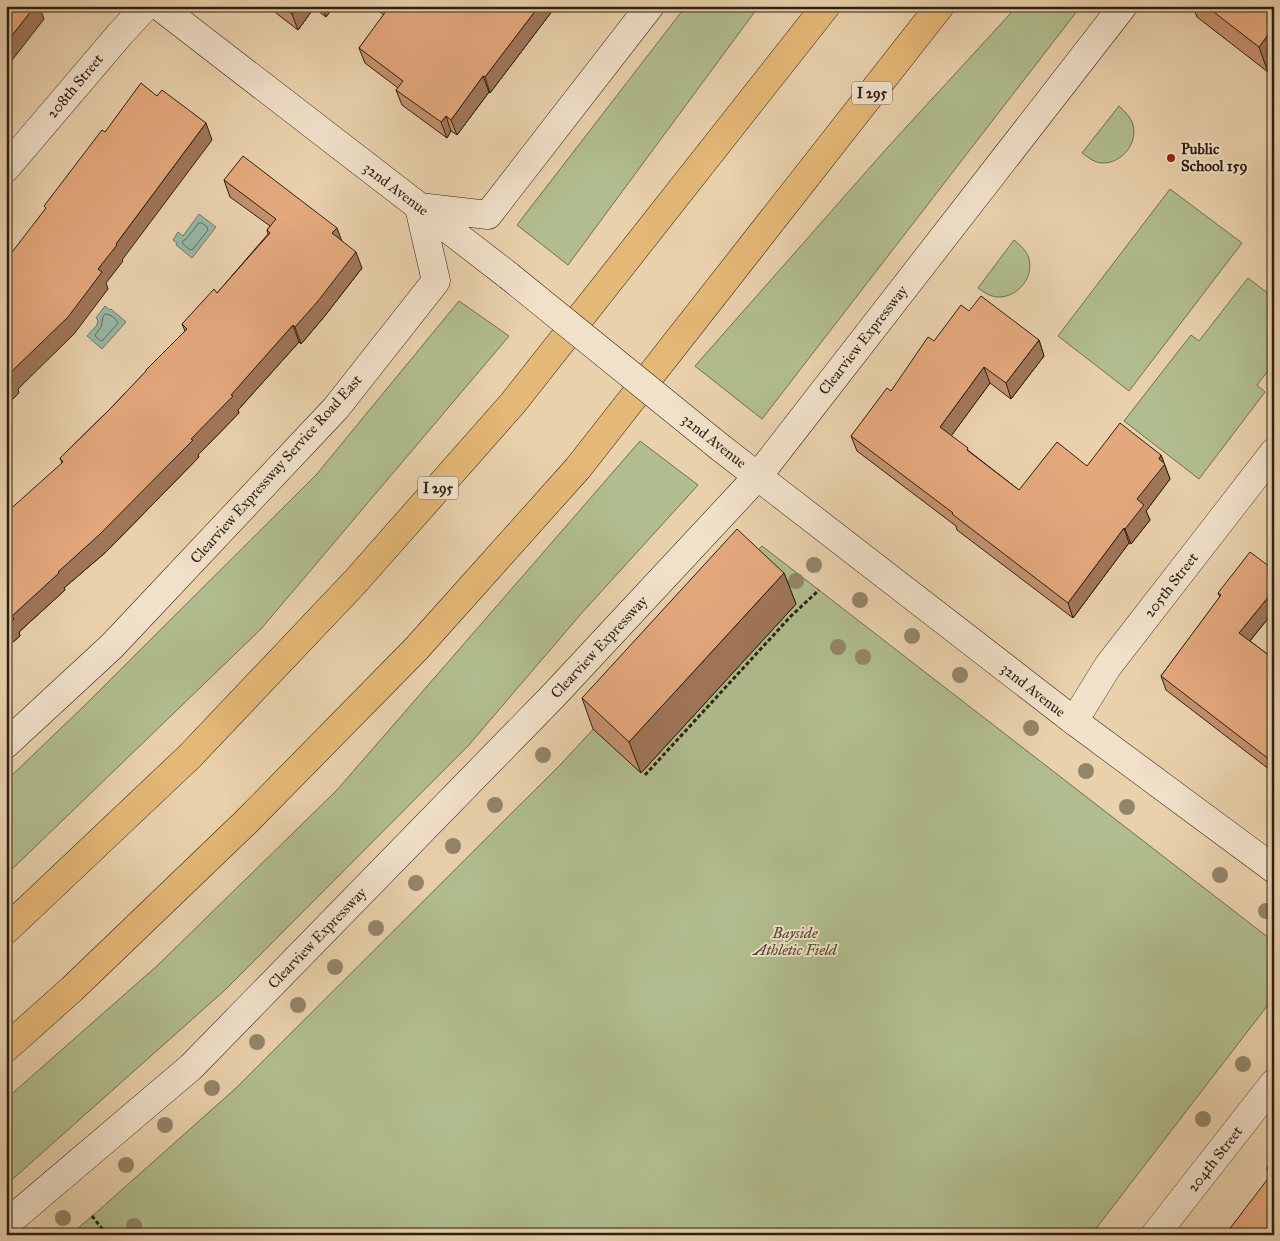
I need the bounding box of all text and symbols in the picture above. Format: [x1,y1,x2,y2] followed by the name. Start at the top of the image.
[43,50,107,122] street label: 208th Street
[852,82,892,105] road number: I 295
[1181,140,1248,176] place label: Public School 159
[1165,152,1177,164] marker: Public School 159
[360,159,432,219] street label: 32nd Avenue
[815,281,912,398] street label: Clearview Expressway
[186,370,366,567] street label: Clearview Expressway Service Road East
[678,410,750,472] street label: 32nd Avenue
[418,476,458,499] road number: I 295
[1140,548,1202,621] street label: 205th Street
[547,591,652,702] street label: Clearview Expressway
[997,659,1069,721] street label: 32nd Avenue
[264,883,371,992] street label: Clearview Expressway
[751,924,838,959] park label: Bayside Athletic Field
[1184,1122,1247,1196] street label: 204th Street

